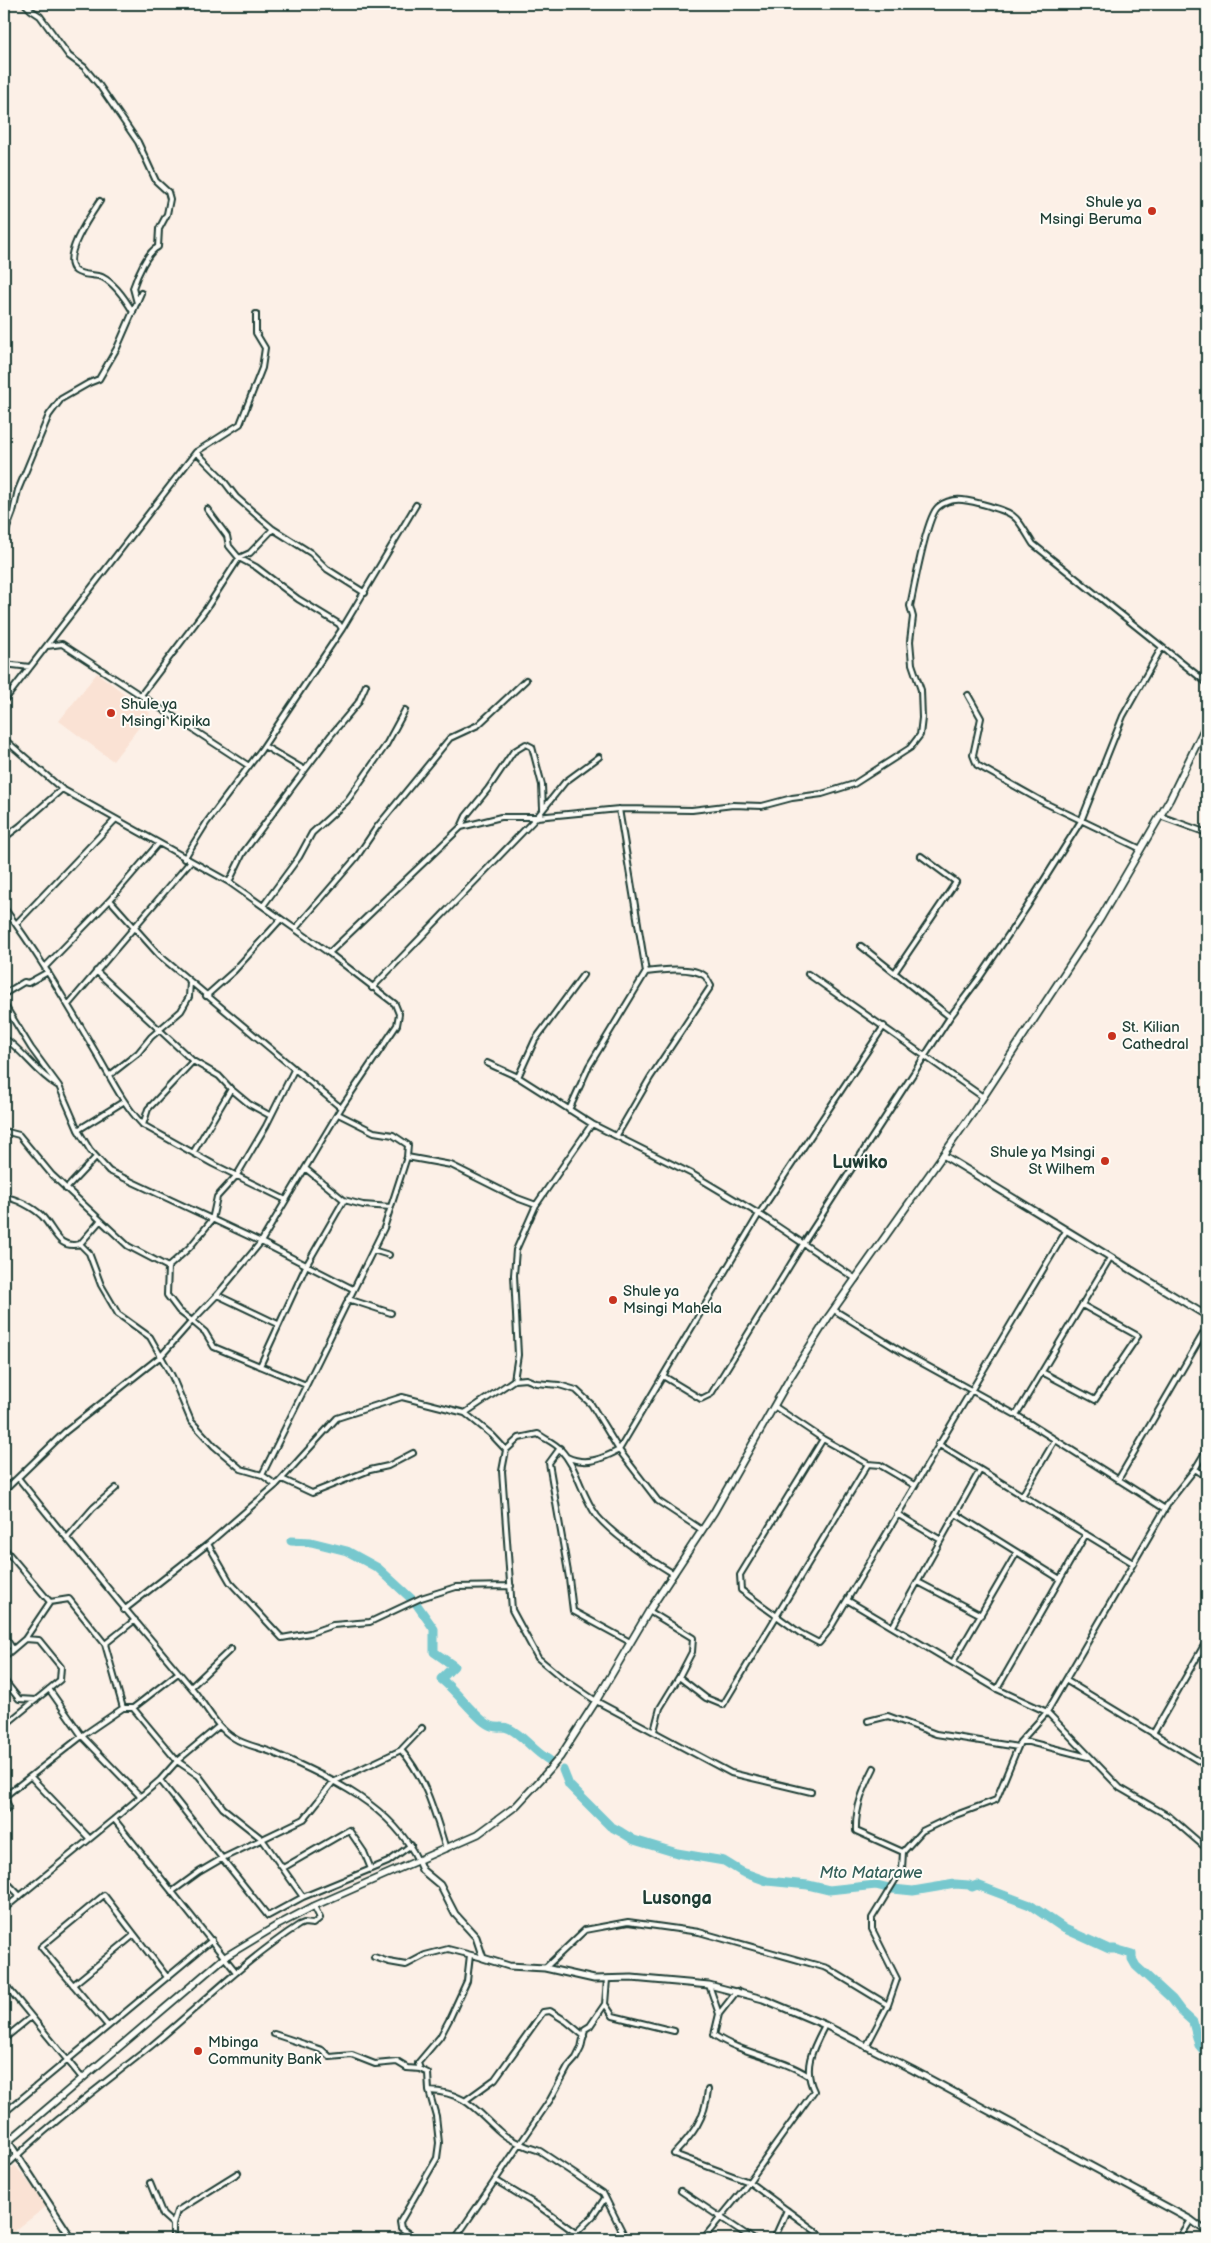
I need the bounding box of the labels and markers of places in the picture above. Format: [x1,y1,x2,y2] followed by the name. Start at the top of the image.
[1040,193,1142,229] place label: Shule ya Msingi Beruma
[1146,205,1158,217] marker: Shule ya Msingi Beruma
[121,695,211,731] place label: Shule ya Msingi Kipika
[105,707,117,719] marker: Shule ya Msingi Kipika
[1122,1018,1189,1054] place label: St. Kilian Cathedral
[1106,1030,1118,1042] marker: St. Kilian Cathedral
[990,1143,1095,1179] place label: Shule ya Msingi St Wilhem
[1099,1155,1111,1167] marker: Shule ya Msingi St Wilhem
[623,1282,722,1318] place label: Shule ya Msingi Mahela
[607,1294,619,1306] marker: Shule ya Msingi Mahela
[208,2033,322,2069] place label: Mbinga Community Bank
[192,2045,204,2057] marker: Mbinga Community Bank

